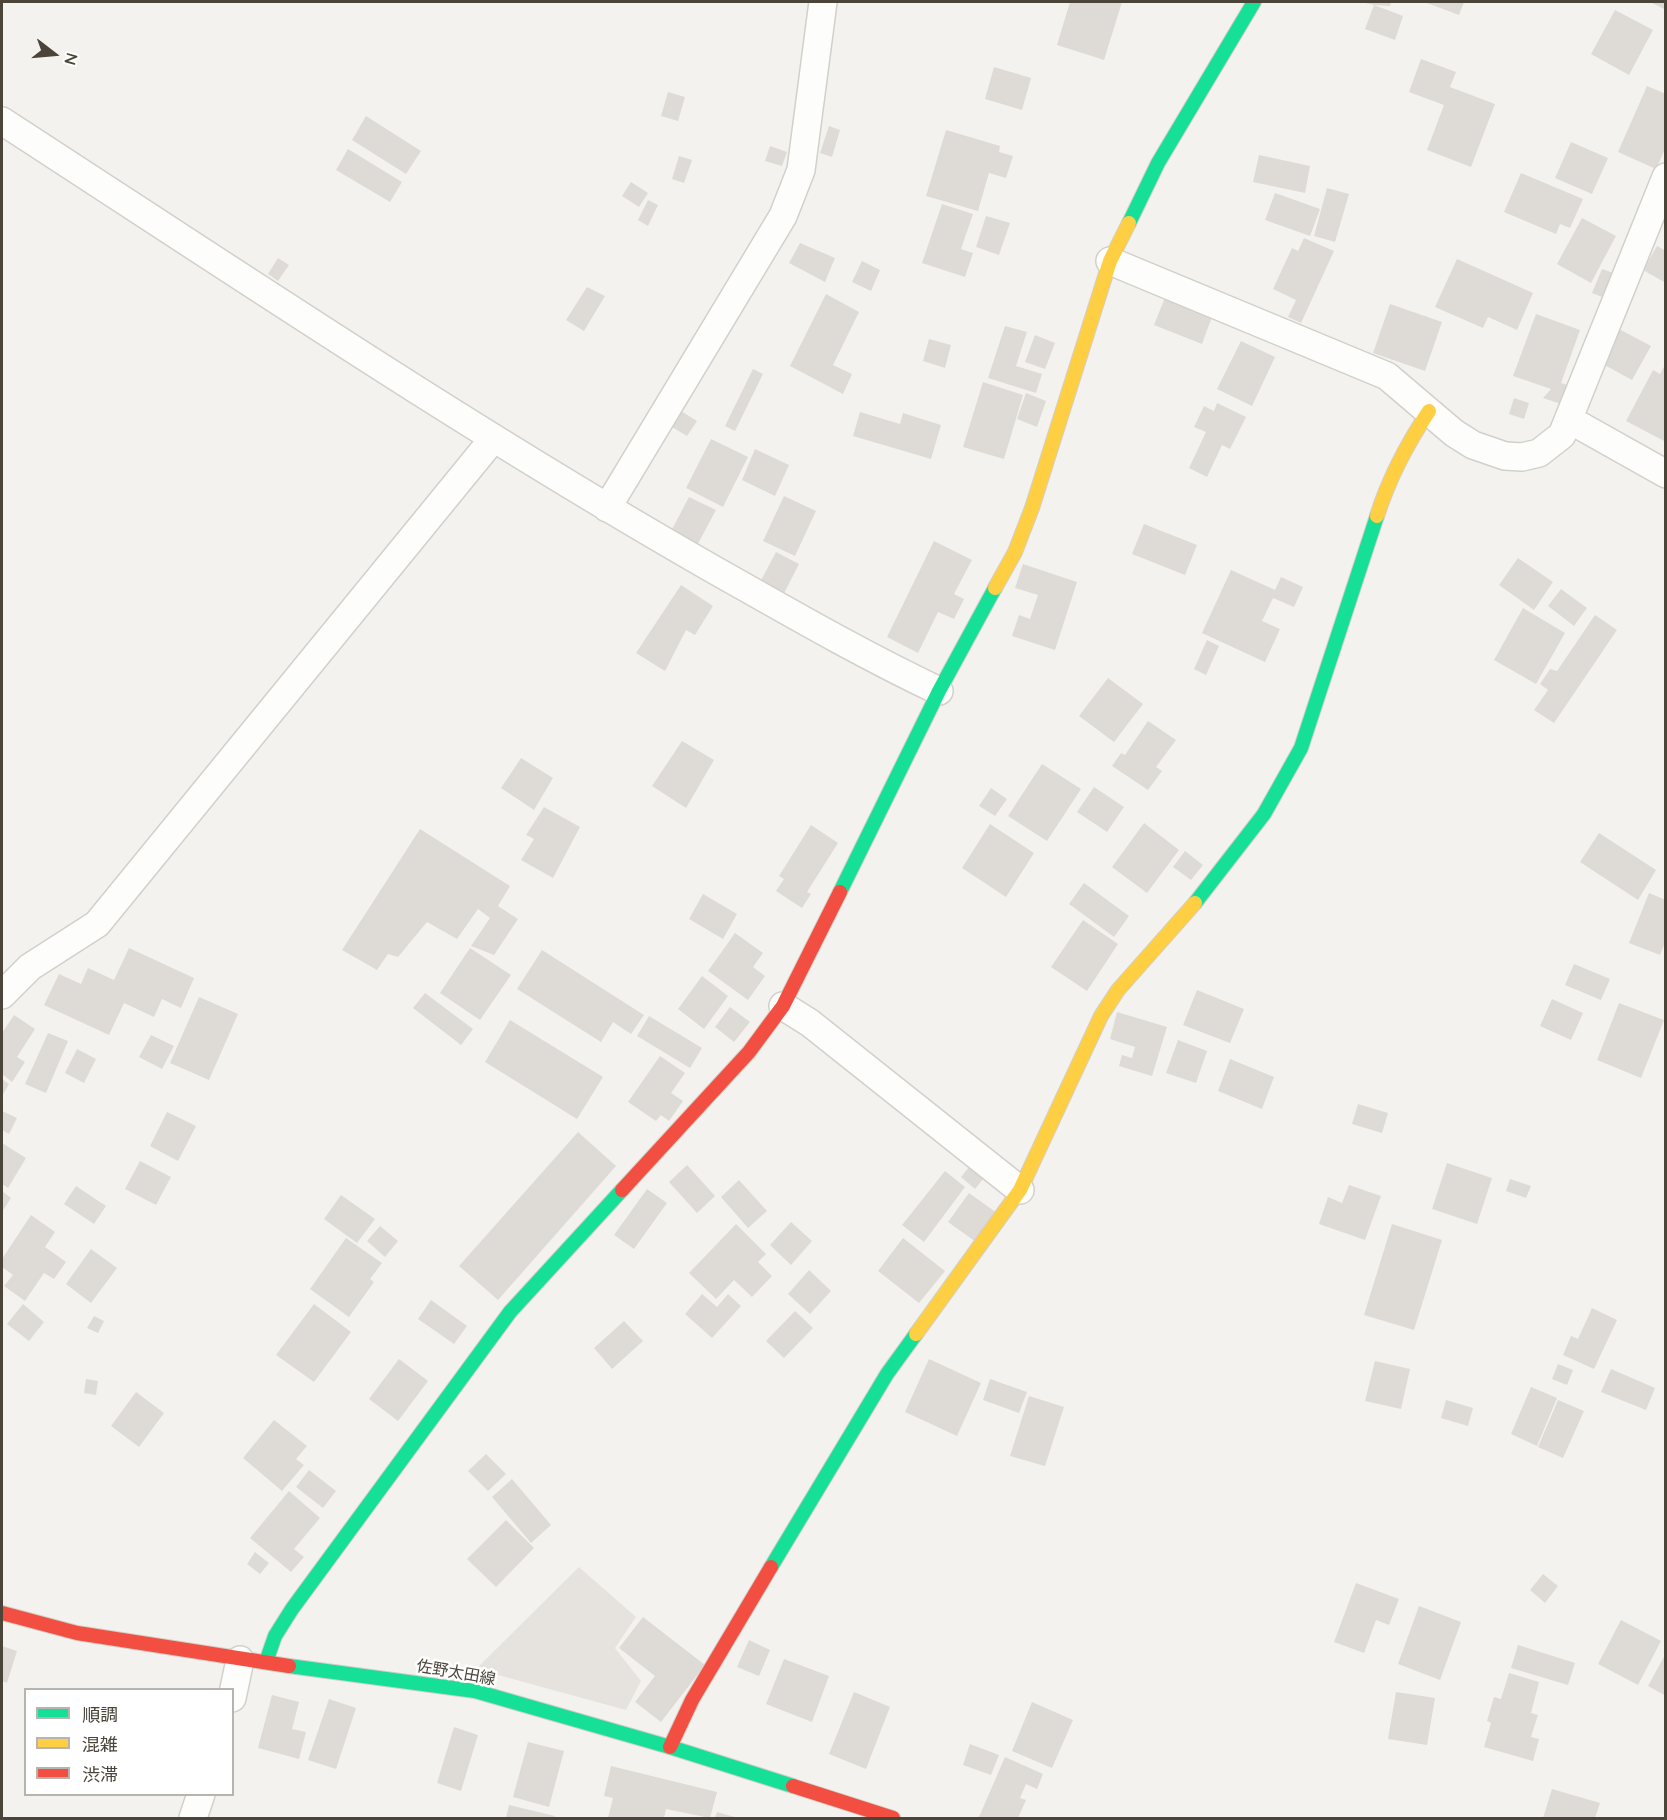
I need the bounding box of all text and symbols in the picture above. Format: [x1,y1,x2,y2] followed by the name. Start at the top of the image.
[24,24,84,84] north arrow
[60,51,83,67] text: N
[415,1657,497,1689] street label: 佐野太田線
[24,1688,234,1796] legend
[82,1703,118,1726] text: 順調
[82,1733,118,1756] text: 混雑
[82,1763,118,1786] text: 渋滞

